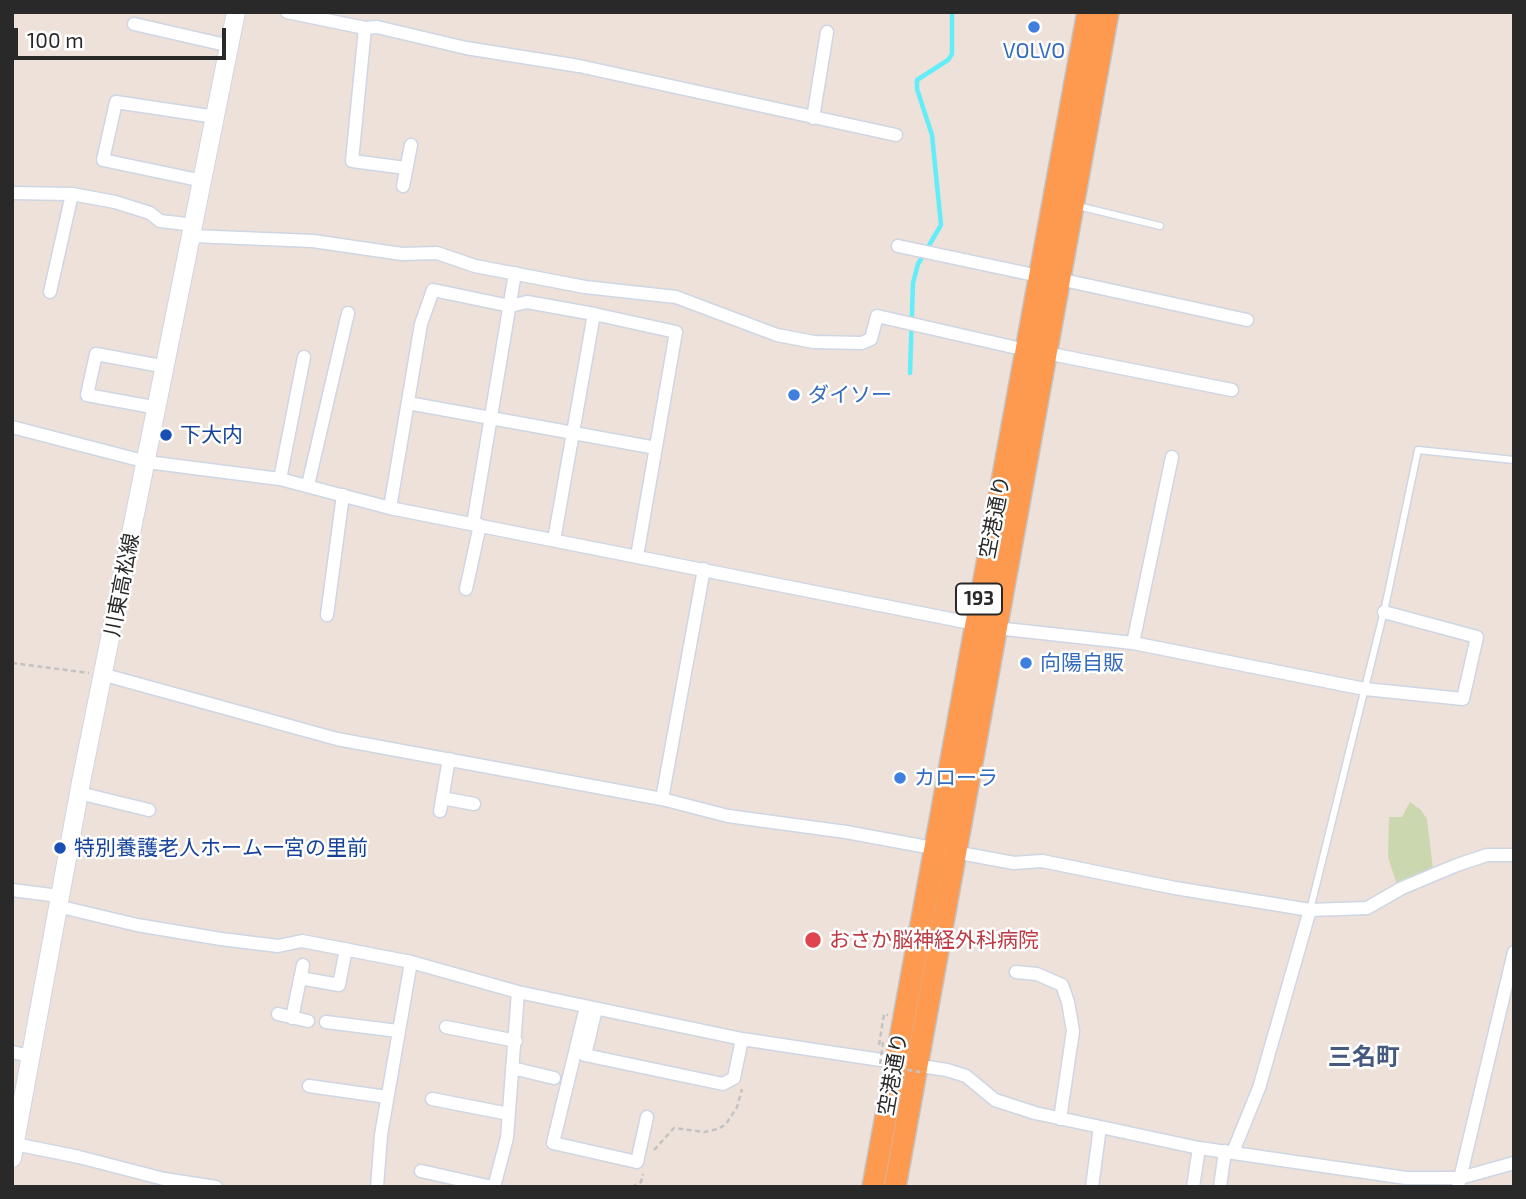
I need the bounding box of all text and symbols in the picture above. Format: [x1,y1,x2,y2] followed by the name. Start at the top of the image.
[18,14,229,58] scale bar
[1026,19,1042,35] marker: VOLVO
[27,27,84,52] text: 100 m
[1003,38,1065,64] place label: VOLVO
[808,382,892,408] place label: ダイソー
[786,387,802,403] marker: ダイソー
[180,422,243,448] place label: 下大内
[158,427,174,443] marker: 下大内
[975,473,1015,561] street label: 空港通り
[100,531,144,639] street label: 川東高松線
[956,584,1002,614] road number: 193
[1040,650,1124,676] place label: 向陽自販
[1018,655,1034,671] marker: 向陽自販
[914,765,998,791] place label: カローラ
[892,770,908,786] marker: カローラ
[74,835,368,861] place label: 特別養護老人ホーム一宮の里前
[52,840,68,856] marker: 特別養護老人ホーム一宮の里前
[829,927,1039,953] place label: おさか脳神経外科病院
[803,930,823,950] marker: おさか脳神経外科病院
[873,1030,913,1118] street label: 空港通り
[1328,1043,1400,1071] district label: 三名町

